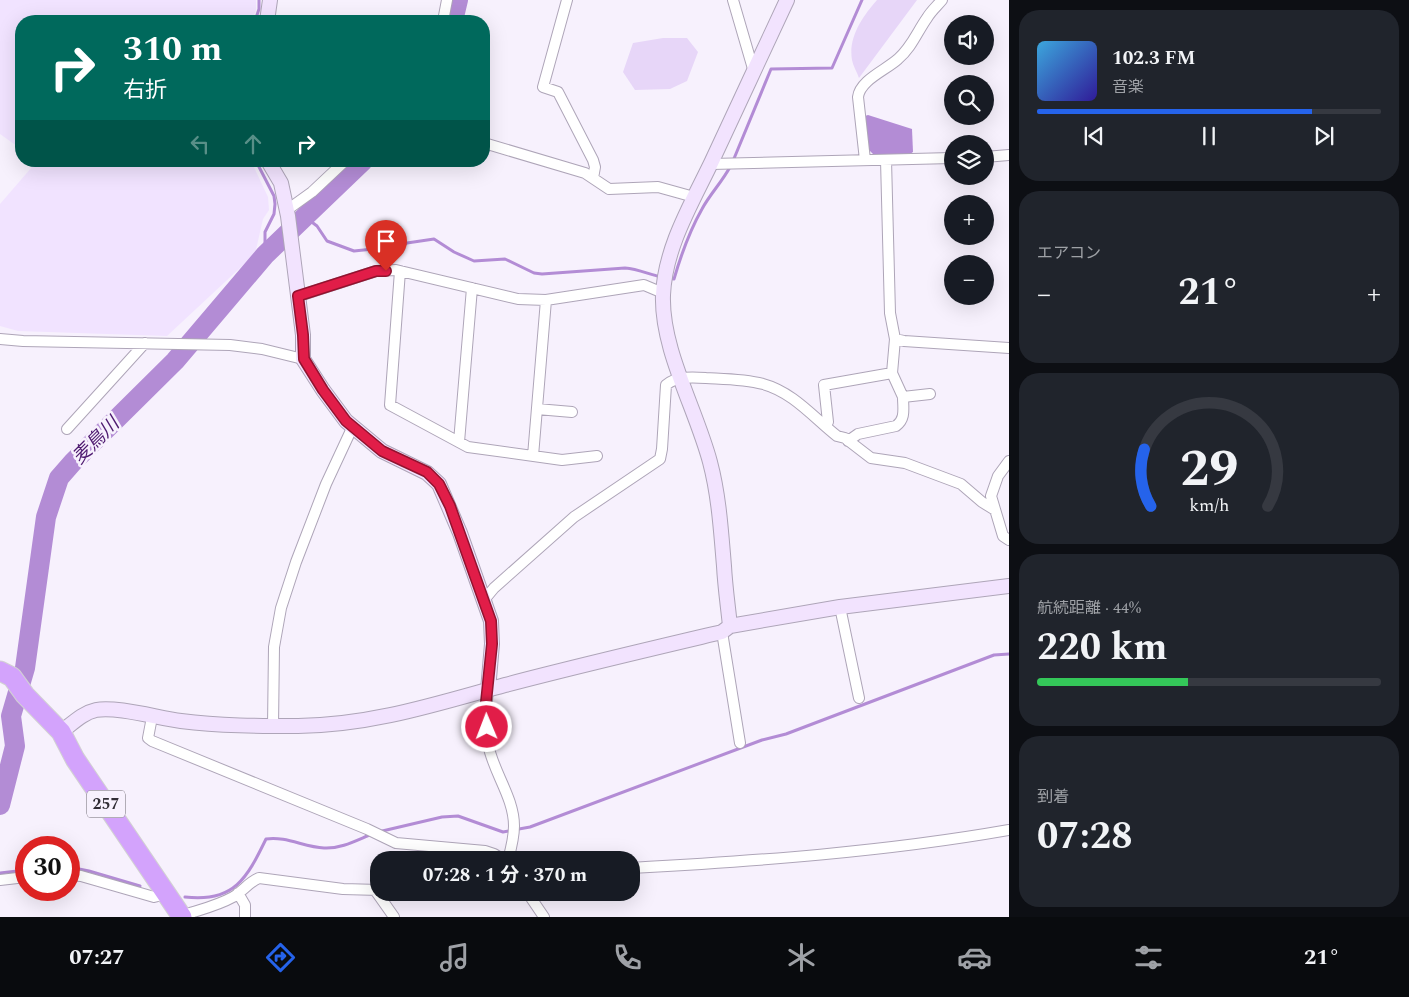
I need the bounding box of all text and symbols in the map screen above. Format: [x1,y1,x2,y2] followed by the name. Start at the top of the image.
[944,15,994,305] map controls
[944,15,994,65] button: sound
[123,23,222,76] text: 310 m
[40,35,105,100] icon: right
[1112,44,1195,73] text: 102.3 FM
[123,74,167,107] text: 右折
[944,75,994,125] button: search
[1112,75,1144,99] text: 音楽
[1080,122,1108,150] icon: previous
[1195,122,1223,150] icon: pause
[1310,122,1338,150] icon: next
[186,130,214,158] icon: left
[239,130,267,158] icon: ahead
[292,130,320,158] icon: right
[944,135,994,185] button: layers
[944,195,994,245] button: +
[365,220,407,271] pin
[372,227,400,255] icon: arrive
[1037,241,1101,265] text: エアコン
[944,255,994,305] button: −
[1178,264,1240,322] text: 21°
[1037,273,1051,316] text: −
[1367,273,1381,316] text: +
[66,409,128,471] water label: 麦鳥川
[1180,430,1238,509] text: 29
[1189,492,1229,519] text: km/h
[1037,596,1141,620] text: 航続距離 · 44%
[1037,619,1168,677] text: 220 km
[460,700,512,752] position arrow
[1037,785,1069,809] text: 到着
[87,791,125,818] road number: 257
[1037,808,1132,866] text: 07:28
[15,836,80,901] speed limit sign: 30
[423,861,587,890] text: 07:28 · 1 分 · 370 m
[263,940,298,975] icon: directions
[437,940,472,975] icon: music
[610,940,645,975] icon: phone
[784,940,819,975] icon: climate
[957,940,992,975] icon: car
[1131,940,1166,975] icon: filters
[69,941,125,974] text: 07:27
[1304,941,1340,974] text: 21°

